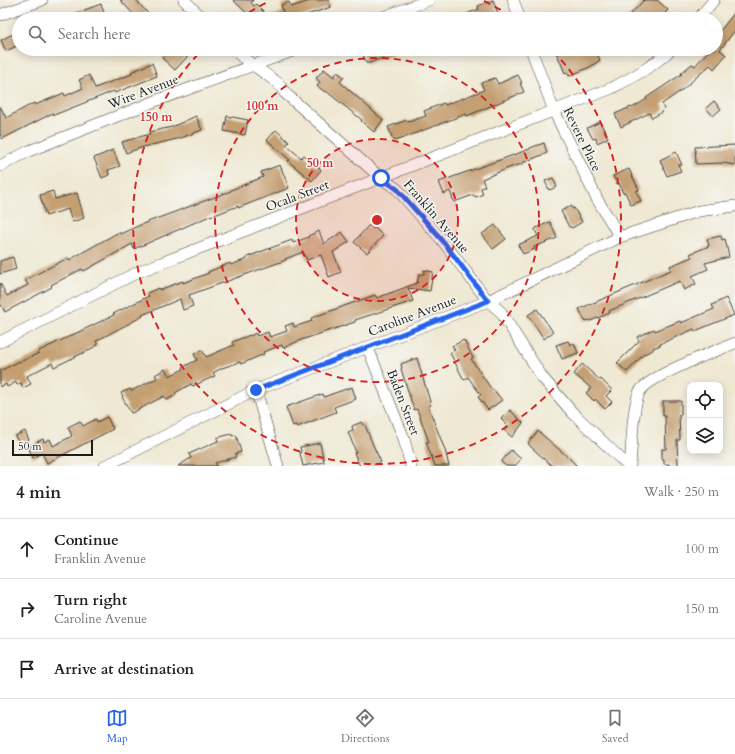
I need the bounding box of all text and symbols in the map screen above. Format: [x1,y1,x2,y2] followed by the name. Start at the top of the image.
[12,12,723,56] search box
[26,23,48,45] icon: search
[58,24,131,44] text: Search here
[105,70,181,114] street label: Wire Avenue
[246,98,279,114] text: 100 m
[559,104,606,175] street label: Revere Place
[140,109,173,125] text: 150 m
[307,155,334,171] text: 50 m
[372,169,390,187] route start
[263,176,332,216] street label: Ocala Street
[399,176,473,257] street label: Franklin Avenue
[370,213,384,227] centre of rings
[366,291,459,341] street label: Caroline Avenue
[382,367,424,438] street label: Baden Street
[247,381,265,399] route end
[687,382,723,454] map controls
[687,382,723,418] button: locate
[687,418,723,454] button: layers
[12,438,93,457] scale bar
[18,439,42,454] text: 50 m
[16,481,61,504] text: 4 min
[644,483,719,501] text: Walk · 250 m
[54,530,119,550] text: Continue
[16,538,38,560] icon: ahead
[685,540,719,558] text: 100 m
[54,550,146,568] text: Franklin Avenue
[54,590,127,610] text: Turn right
[16,598,38,620] icon: right
[685,600,719,618] text: 150 m
[54,610,147,628] text: Caroline Avenue
[16,658,38,680] icon: arrive
[54,659,194,679] text: Arrive at destination
[106,707,128,746] tab: Map
[341,707,389,746] tab: Directions
[602,707,629,746] tab: Saved

